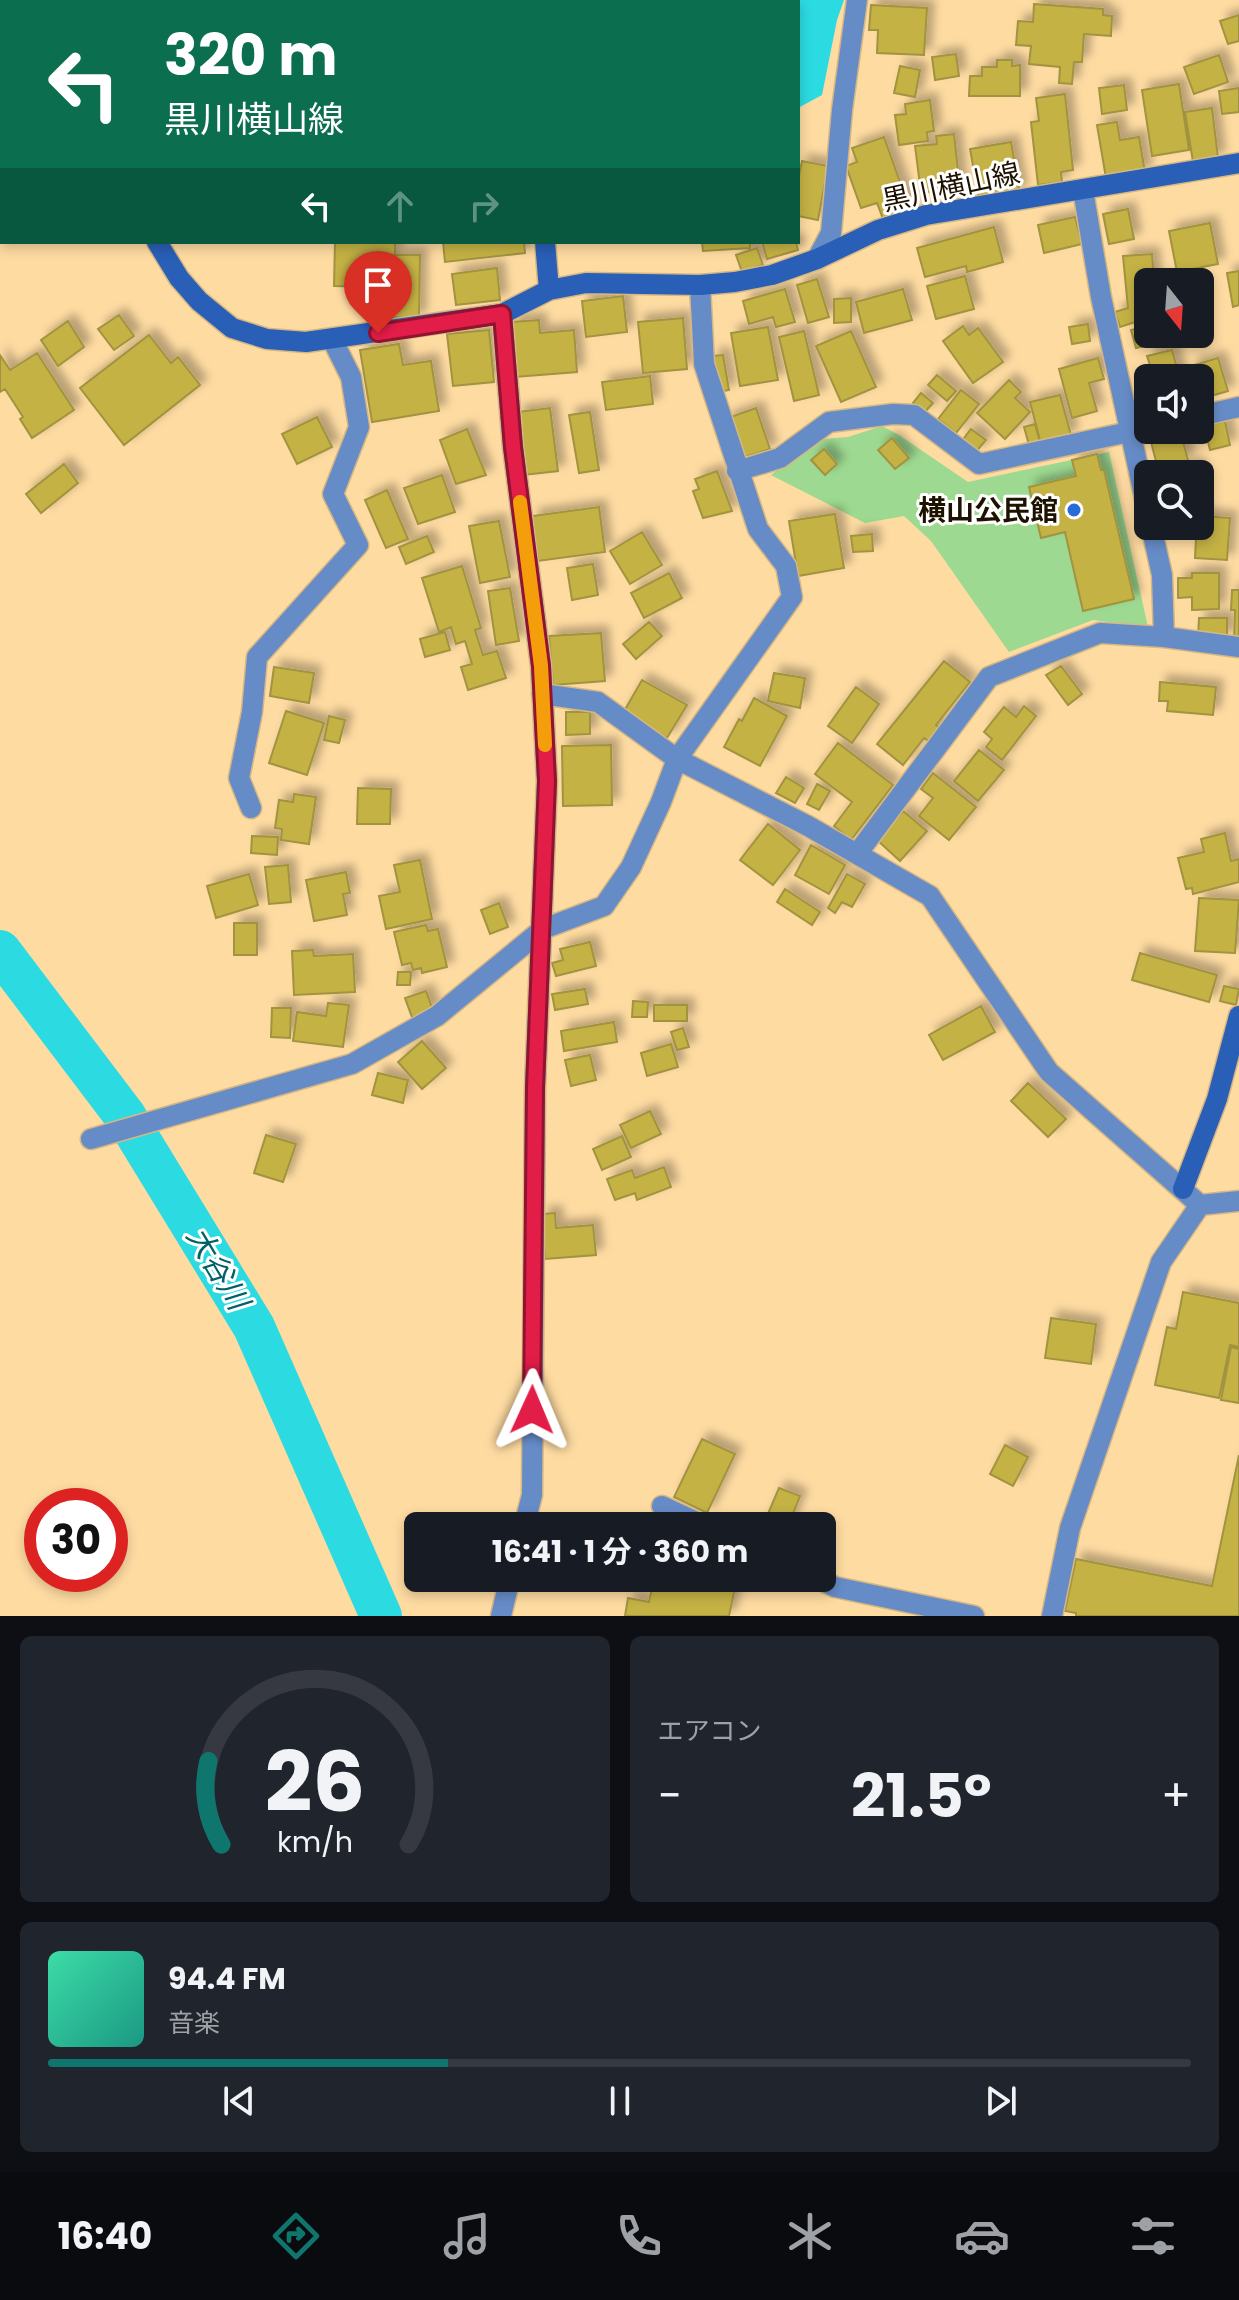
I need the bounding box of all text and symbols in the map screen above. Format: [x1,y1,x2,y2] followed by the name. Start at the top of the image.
[164,16,338,95] text: 320 m
[32,32,136,136] icon: left
[164,94,344,145] text: 黒川横山線
[878,153,1024,221] street label: 黒川横山線
[294,184,338,228] icon: left
[378,184,422,228] icon: ahead
[462,184,506,228] icon: right
[344,251,412,333] pin
[356,263,400,307] icon: arrive
[1134,268,1214,348] north arrow
[1134,268,1214,540] map controls
[1134,364,1214,444] button: sound
[1134,460,1214,540] button: search
[918,491,1058,530] place label: 横山公民館
[1065,501,1083,519] marker: 横山公民館
[176,1218,261,1320] water label: 大谷川
[490,1368,574,1452] position arrow
[24,1488,128,1592] speed limit sign: 30
[492,1530,748,1573] text: 16:41 · 1 分 · 360 m
[658,1713,762,1749] text: エアコン
[264,1724,365,1840] text: 26
[851,1754,992,1838] text: 21.5°
[658,1765,682,1826] text: −
[1161,1765,1191,1826] text: +
[277,1822,353,1862] text: km/h
[168,1957,286,2000] text: 94.4 FM
[168,2005,220,2041] text: 音楽
[217,2079,261,2123] icon: previous
[598,2079,642,2123] icon: pause
[979,2079,1023,2123] icon: next
[268,2208,324,2264] icon: directions
[439,2208,495,2264] icon: music
[611,2208,667,2264] icon: phone
[782,2208,838,2264] icon: climate
[954,2208,1010,2264] icon: car
[1125,2208,1181,2264] icon: filters
[58,2211,152,2262] text: 16:40

